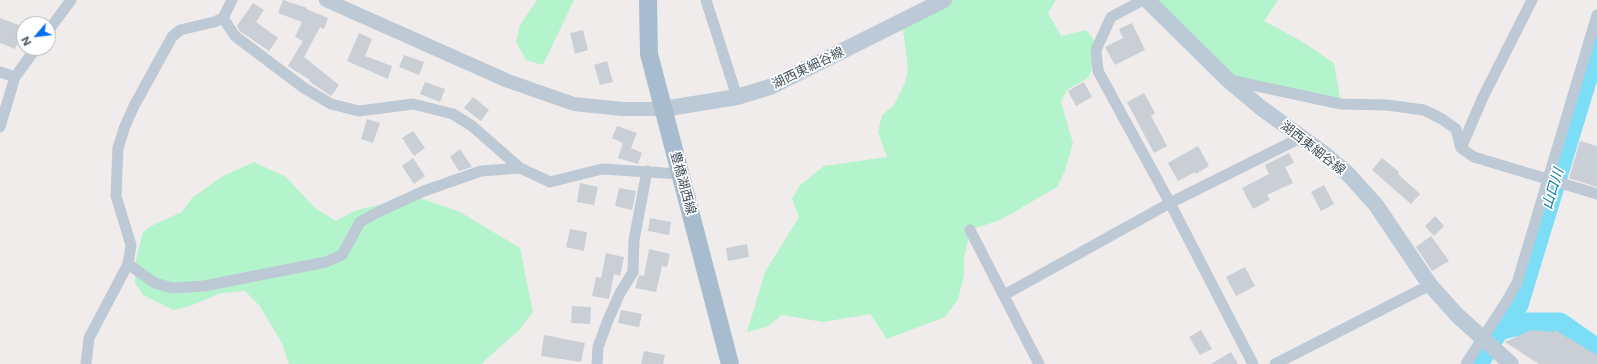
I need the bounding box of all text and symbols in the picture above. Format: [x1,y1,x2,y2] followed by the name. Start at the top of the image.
[16,16,56,56] north arrow
[19,35,34,48] text: N
[770,44,846,92] street label: 湖西東細谷線
[1277,118,1349,178] street label: 湖西東細谷線
[667,150,699,216] street label: 豊橋湖西線
[1539,166,1567,212] water label: 山口川

